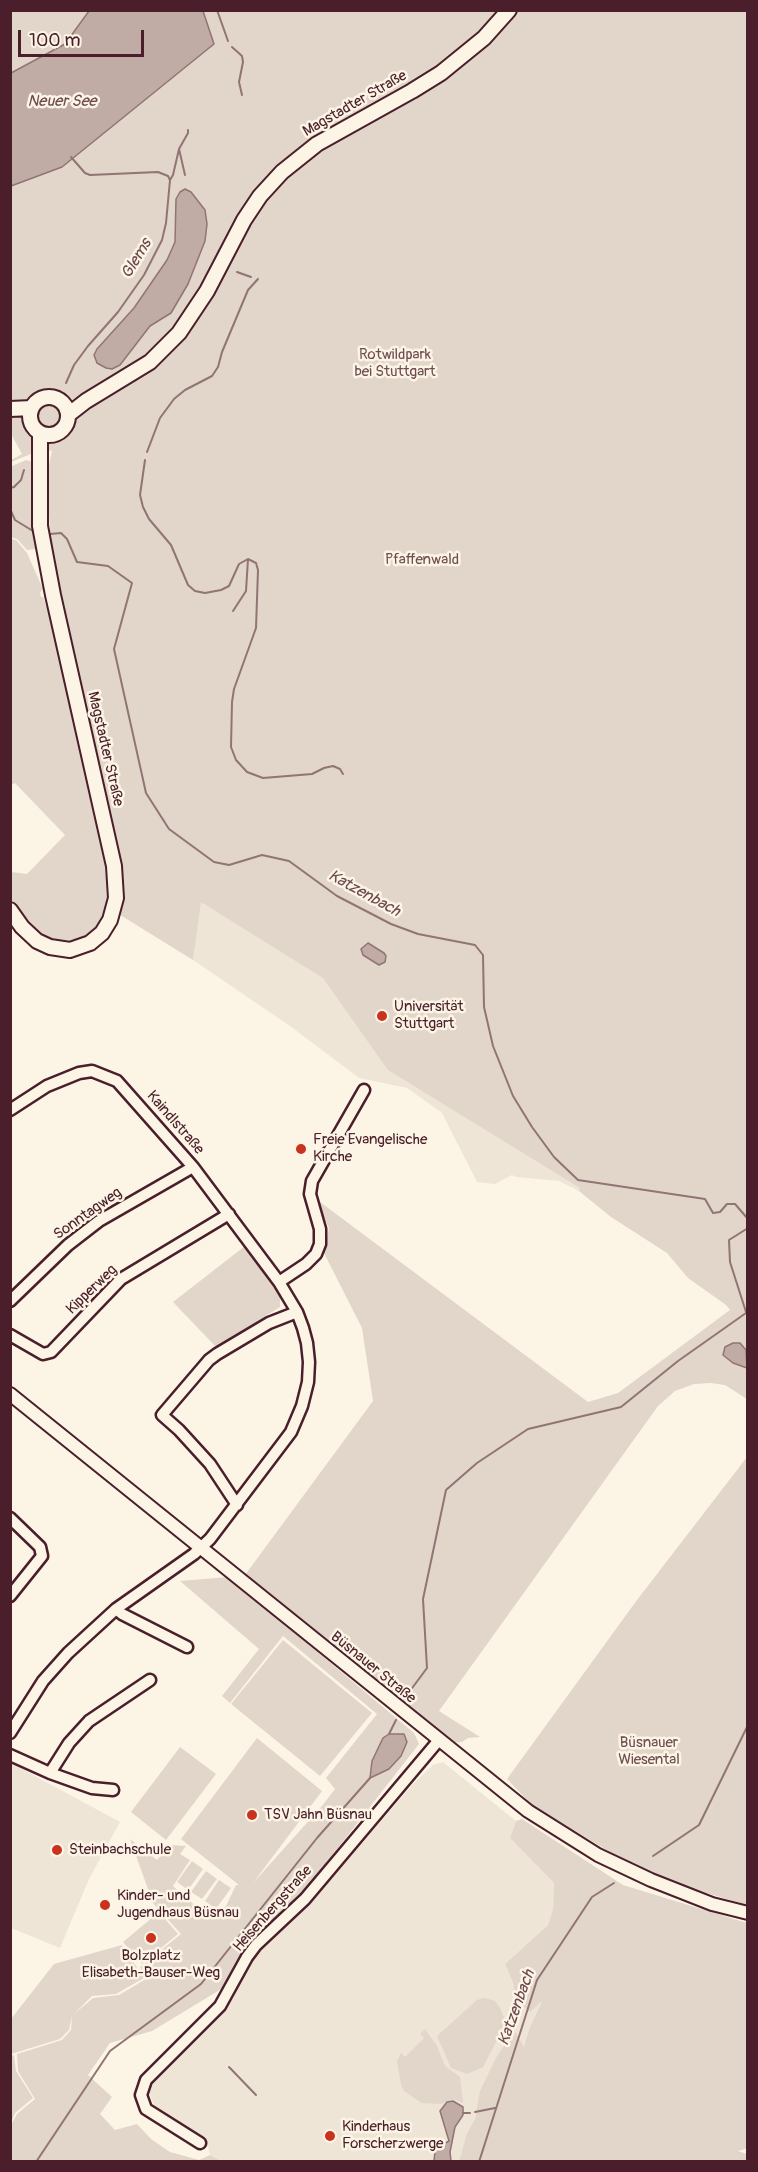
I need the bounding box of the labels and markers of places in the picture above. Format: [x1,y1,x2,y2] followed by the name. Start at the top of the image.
[394,998,464,1033] place label: Universität Stuttgart
[375,1009,389,1023] marker: Universität Stuttgart
[313,1131,427,1166] place label: Freie Evangelische Kirche
[294,1142,308,1156] marker: Freie Evangelische Kirche
[264,1806,372,1824] place label: TSV Jahn Büsnau
[245,1808,259,1822] marker: TSV Jahn Büsnau
[69,1841,171,1859] place label: Steinbachschule
[50,1843,64,1857] marker: Steinbachschule
[117,1887,239,1922] place label: Kinder- und Jugendhaus Büsnau
[98,1898,112,1912] marker: Kinder- und Jugendhaus Büsnau
[144,1931,158,1945] marker: Bolzplatz Elisabeth-Bauser-Weg
[82,1947,220,1982] place label: Bolzplatz Elisabeth-Bauser-Weg
[342,2118,443,2153] place label: Kinderhaus Forscherzwerge
[323,2129,337,2143] marker: Kinderhaus Forscherzwerge

